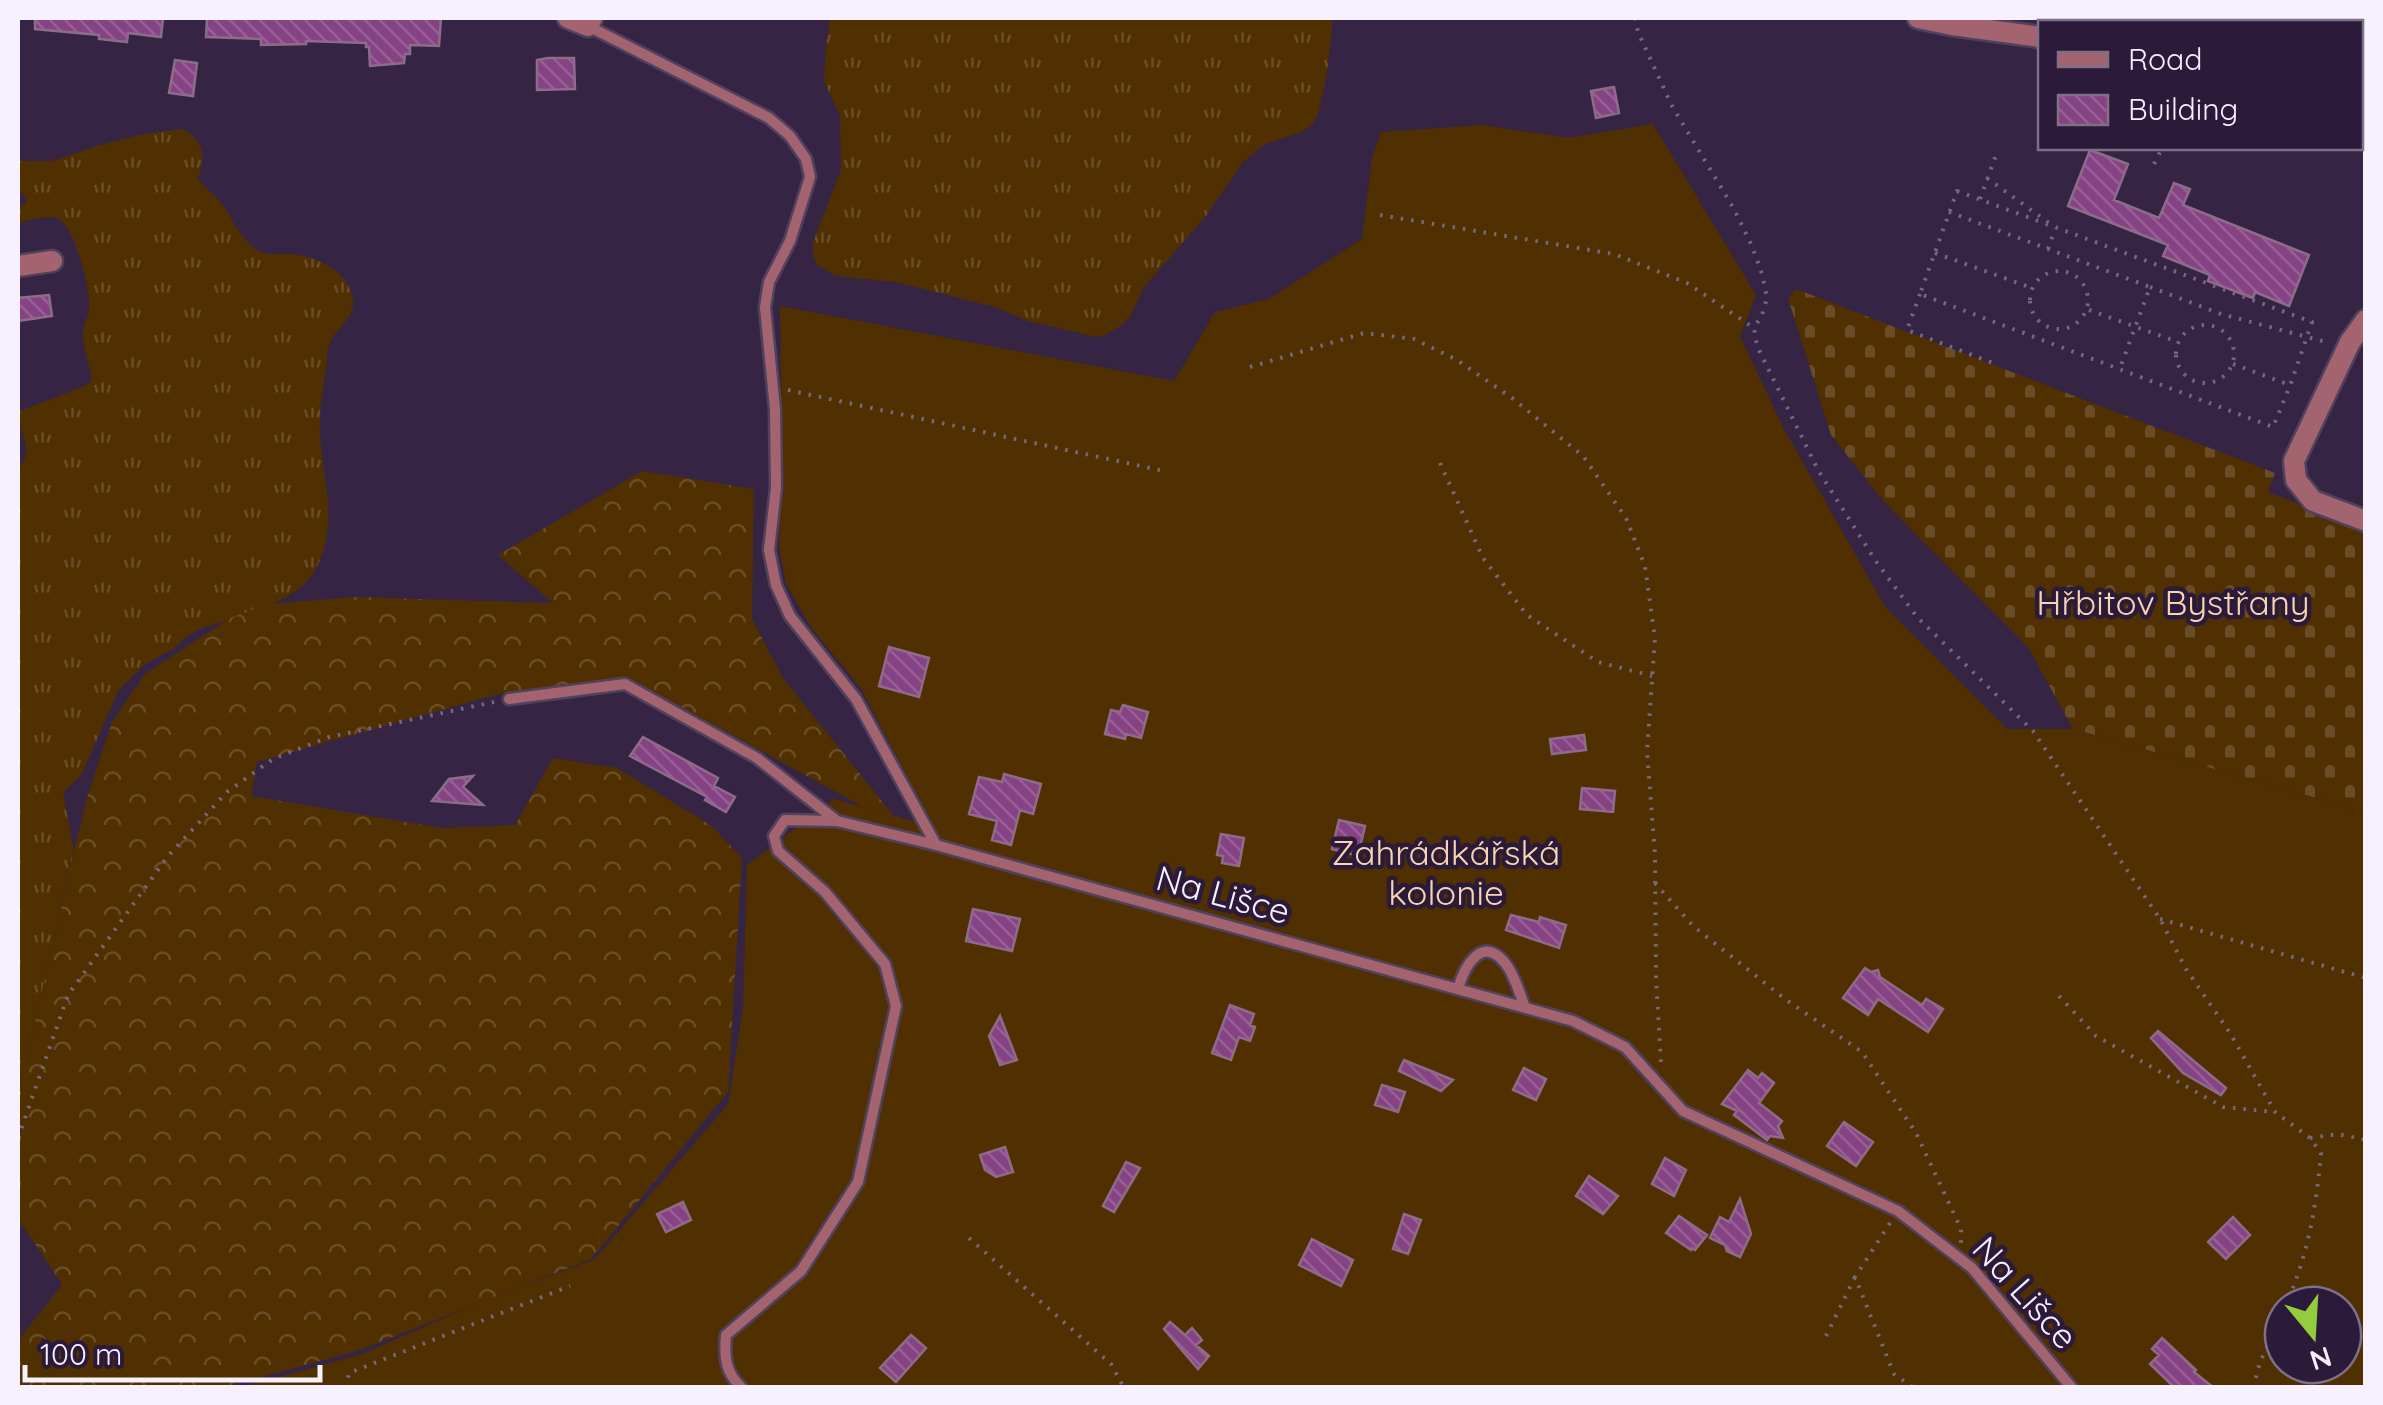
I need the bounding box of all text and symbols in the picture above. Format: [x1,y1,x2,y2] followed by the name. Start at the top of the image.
[2038,20,2363,150] legend
[2128,40,2202,78] text: Road
[2128,90,2238,128] text: Building
[2036,580,2310,624] park label: Hřbitov Bystřany
[1332,830,1560,914] park label: Zahrádkářská kolonie
[1152,855,1295,933] street label: Na Lišce
[1964,1227,2088,1358] street label: Na Lišce
[2263,1285,2363,1385] north arrow
[25,1320,320,1382] scale bar
[40,1335,122,1373] text: 100 m
[2306,1339,2336,1379] text: N

